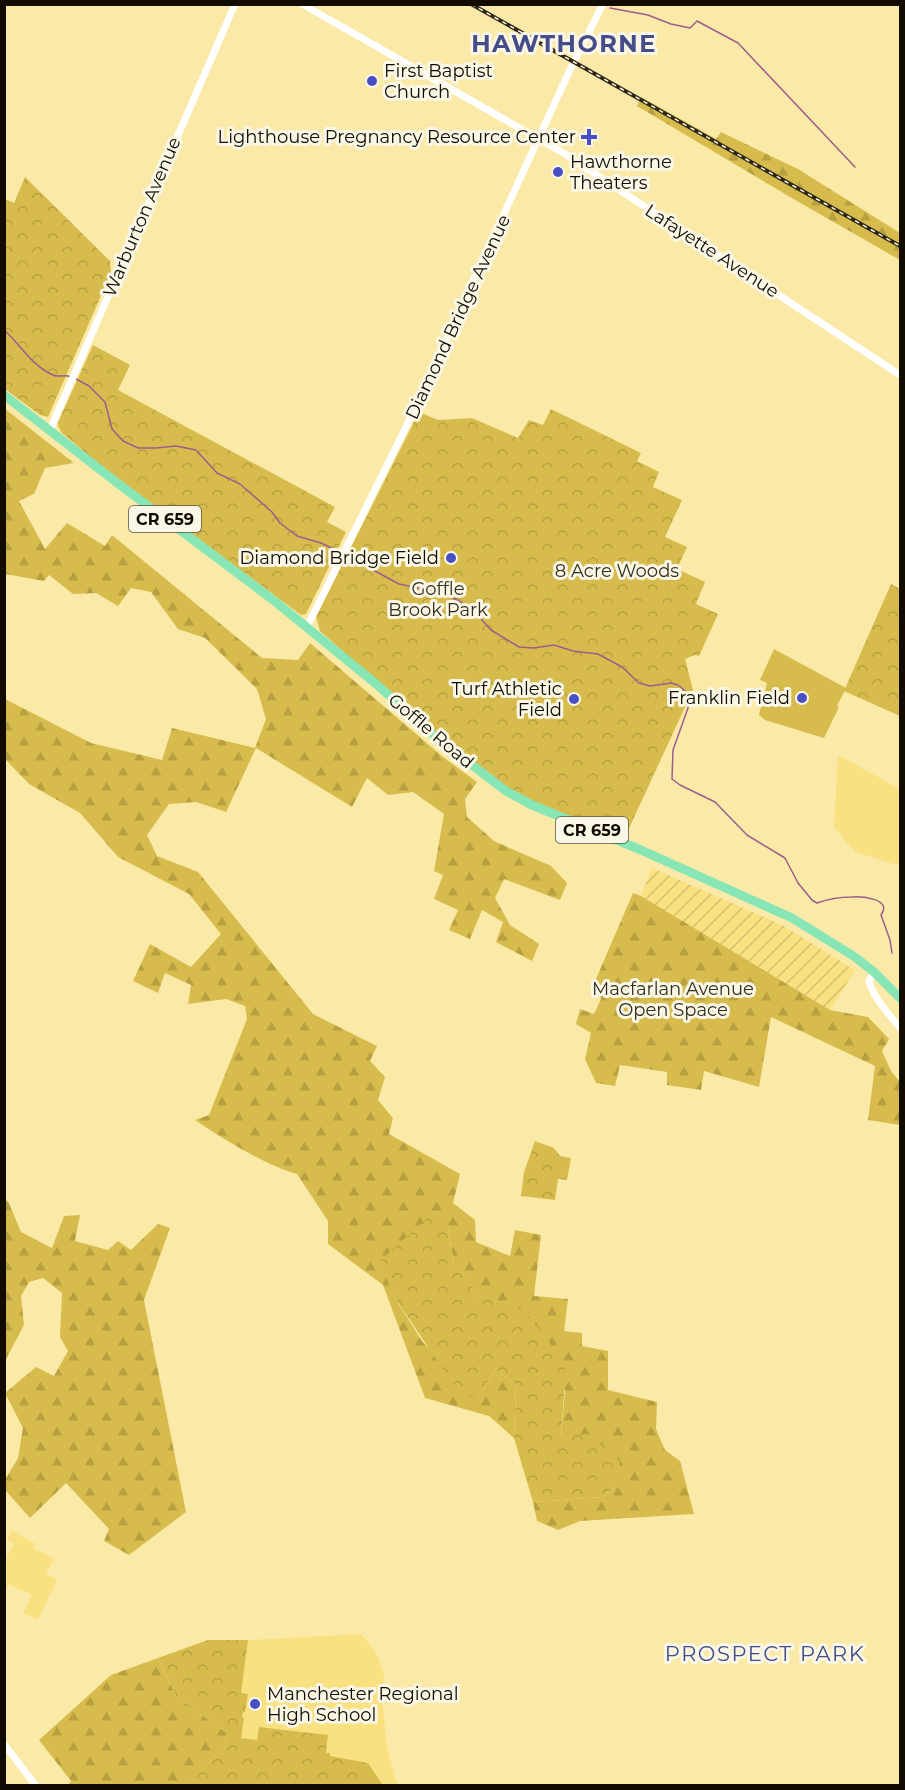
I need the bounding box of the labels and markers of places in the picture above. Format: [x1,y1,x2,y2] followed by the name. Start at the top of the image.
[384,60,493,103] place label: First Baptist Church
[365,74,379,88] marker: First Baptist Church
[218,126,576,148] place label: Lighthouse Pregnancy Resource Center
[580,128,598,146] marker: Lighthouse Pregnancy Resource Center
[570,151,672,194] place label: Hawthorne Theaters
[551,165,565,179] marker: Hawthorne Theaters
[239,547,439,569] place label: Diamond Bridge Field
[444,551,458,565] marker: Diamond Bridge Field
[451,678,562,721] place label: Turf Athletic Field
[668,687,790,709] place label: Franklin Field
[795,691,809,705] marker: Franklin Field
[567,692,581,706] marker: Turf Athletic Field
[267,1683,459,1726] place label: Manchester Regional High School
[248,1697,262,1711] marker: Manchester Regional High School

